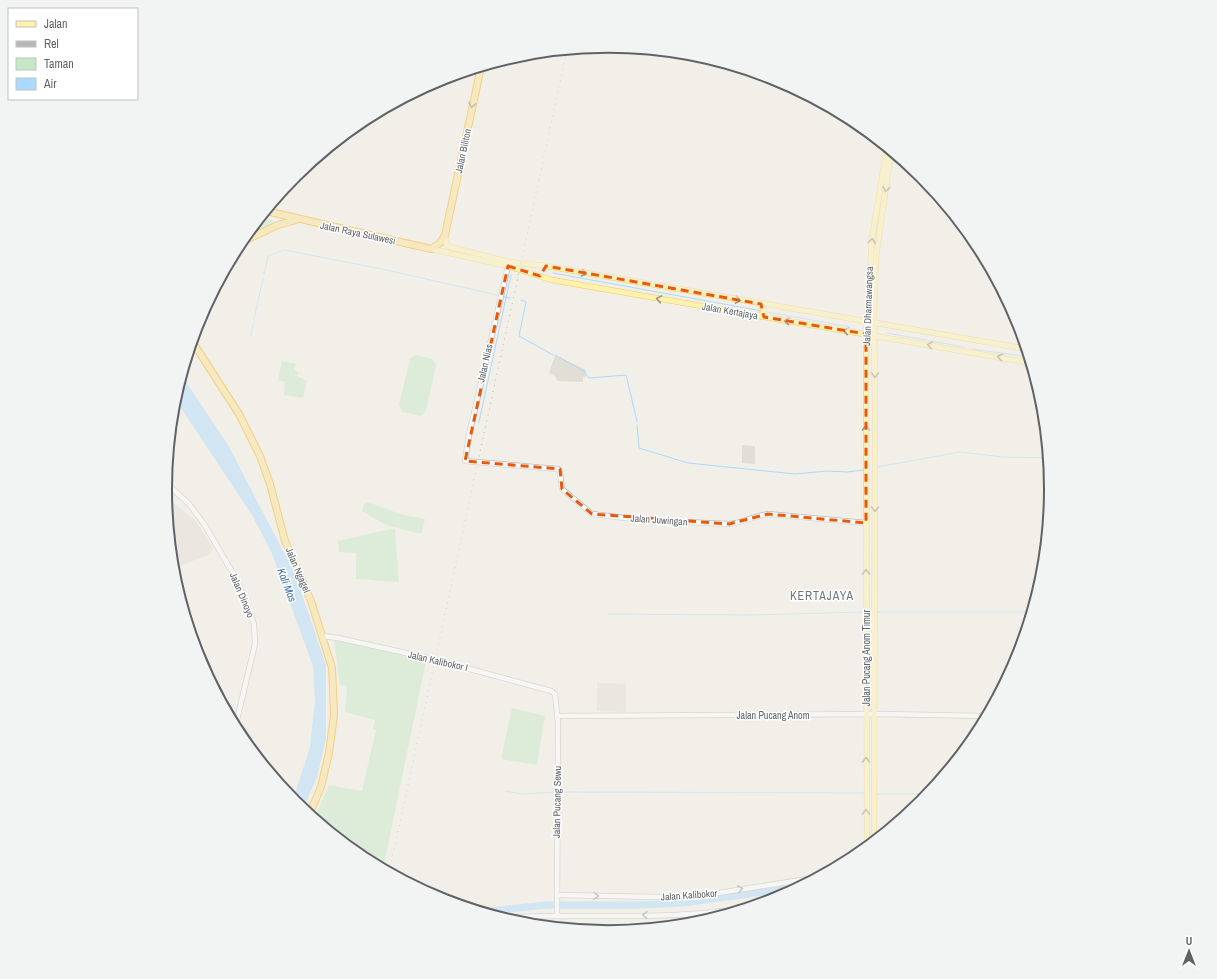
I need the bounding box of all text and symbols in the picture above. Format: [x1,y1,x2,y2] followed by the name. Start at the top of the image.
[8,8,138,100] legend
[44,16,68,32] text: Jalan
[44,36,59,52] text: Rel
[44,56,74,72] text: Taman
[43,76,57,92] text: Air
[469,102,477,108] one-way arrow
[452,128,474,174] street label: Jalan Biliton
[882,186,891,192] one-way arrow
[319,219,397,247] street label: Jalan Raya Sulawesi
[867,238,876,244] one-way arrow
[860,266,876,346] street label: Jalan Dharmawangsa
[581,268,587,277] one-way arrow
[656,295,662,304] one-way arrow
[735,295,741,303] one-way arrow
[701,300,759,322] street label: Jalan Kertajaya
[784,317,790,326] one-way arrow
[843,327,849,336] one-way arrow
[927,341,933,350] one-way arrow
[474,343,496,383] street label: Jalan Nias
[997,354,1003,362] one-way arrow
[871,372,879,378] one-way arrow
[862,425,870,431] one-way arrow
[871,506,879,512] one-way arrow
[630,512,688,528] street label: Jalan Juwingan
[283,545,313,595] street label: Jalan Ngagel
[274,566,300,604] water label: Kali Mas
[862,569,870,575] one-way arrow
[227,570,258,620] street label: Jalan Dinoyo
[790,588,854,604] district label: KERTAJAYA
[860,610,873,706] street label: Jalan Pucang Anom Timur
[407,648,469,674] street label: Jalan Kalibokor I
[737,709,810,722] street label: Jalan Pucang Anom
[862,757,870,763] one-way arrow
[550,766,564,838] street label: Jalan Pucang Sewu
[862,809,870,815] one-way arrow
[737,886,743,894] one-way arrow
[660,887,718,903] street label: Jalan Kalibokor
[593,892,599,900] one-way arrow
[642,911,648,919] one-way arrow
[1169,931,1209,971] north arrow
[1186,934,1192,948] text: U

